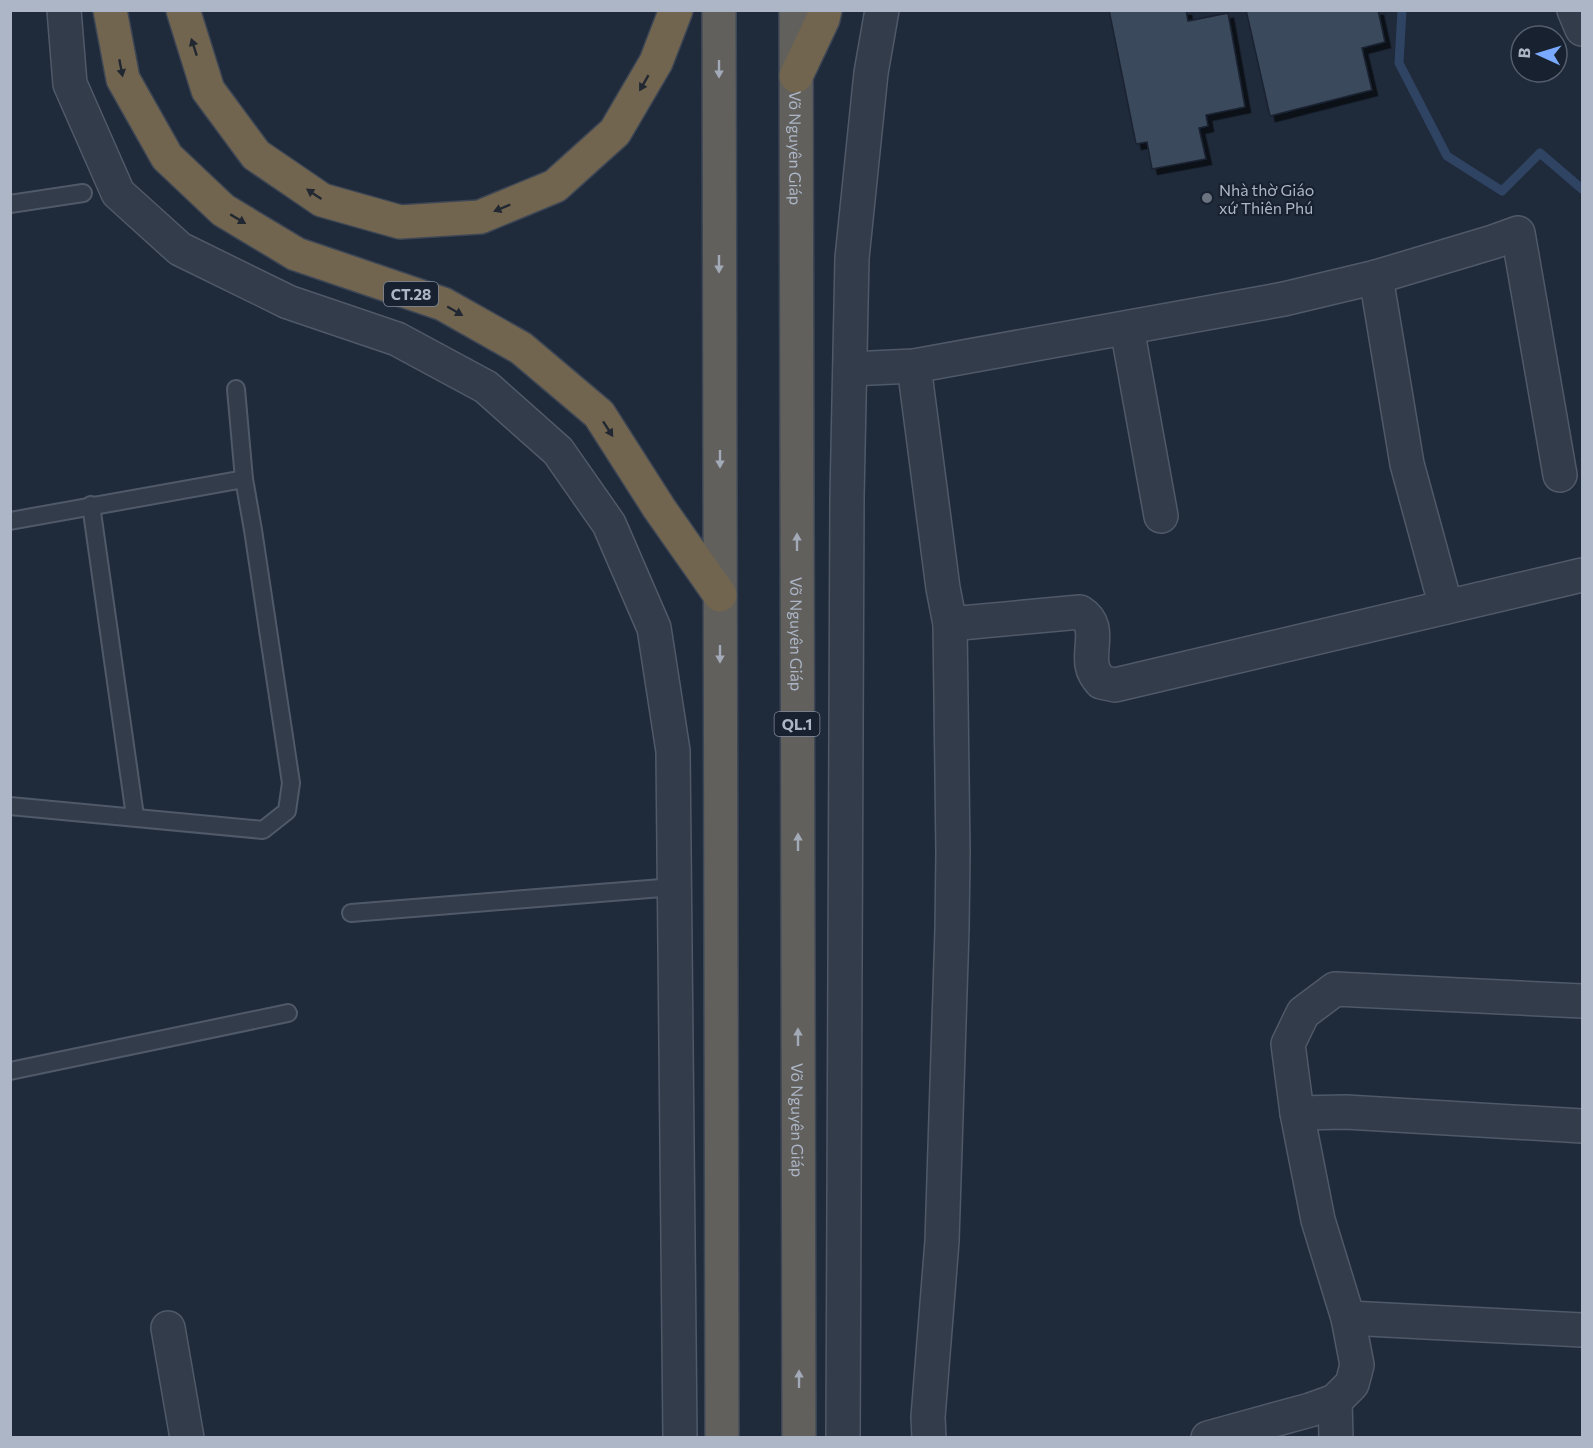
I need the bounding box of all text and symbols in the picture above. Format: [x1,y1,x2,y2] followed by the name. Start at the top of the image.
[1509,24,1569,84] north arrow
[189,38,198,56] one-way arrow
[1514,47,1533,59] text: B
[117,59,126,78] one-way arrow
[714,59,724,78] one-way arrow
[638,75,649,91] one-way arrow
[787,91,806,205] street label: Võ Nguyên Giáp
[1219,180,1314,217] place label: Nhà thờ Giáo xứ Thiên Phú
[306,188,322,200] one-way arrow
[1200,191,1214,205] marker: Nhà thờ Giáo xứ Thiên Phú
[492,203,510,213] one-way arrow
[230,214,247,224] one-way arrow
[714,254,724,273] one-way arrow
[384,282,438,306] road number: CT.28
[447,305,463,316] one-way arrow
[602,420,614,436] one-way arrow
[715,449,724,468] one-way arrow
[792,533,802,552] one-way arrow
[788,577,807,691] street label: Võ Nguyên Giáp
[715,644,725,663] one-way arrow
[774,712,820,736] road number: QL.1
[793,833,803,852] one-way arrow
[793,1028,803,1047] one-way arrow
[789,1063,808,1177] street label: Võ Nguyên Giáp
[794,1370,804,1389] one-way arrow

